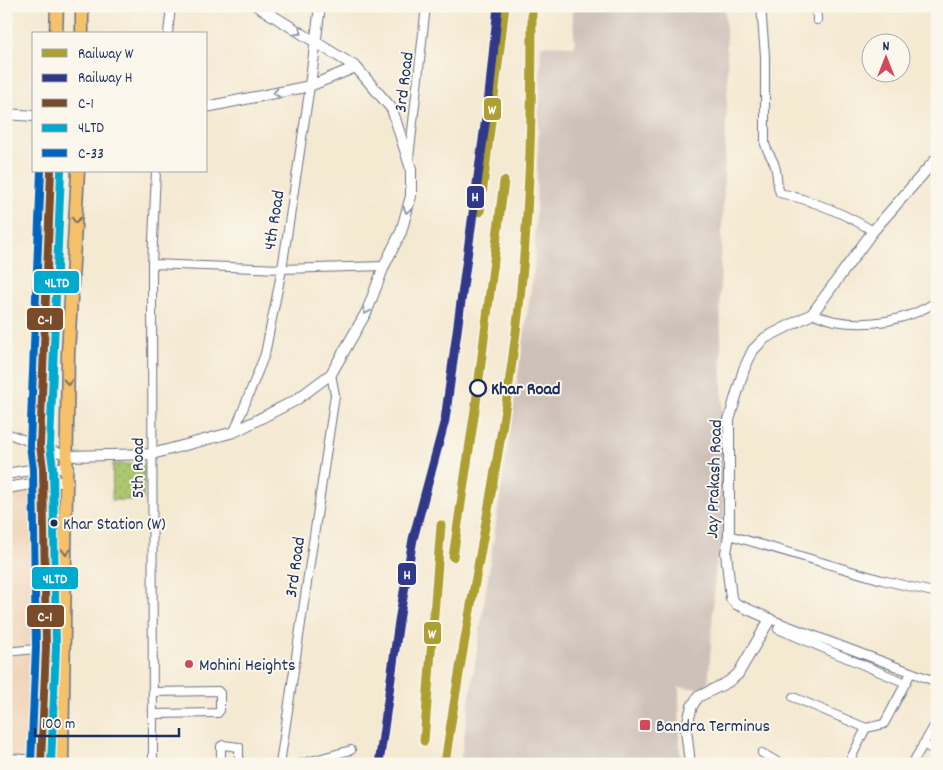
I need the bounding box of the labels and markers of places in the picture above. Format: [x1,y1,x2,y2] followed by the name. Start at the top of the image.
[491,378,560,403] place label: Khar Road
[469,379,487,397] marker: Khar Road
[63,514,166,538] place label: Khar Station (W)
[49,518,59,528] marker: Khar Station (W)
[199,654,296,679] place label: Mohini Heights
[183,658,195,670] marker: Mohini Heights
[656,715,770,740] place label: Bandra Terminus
[638,718,652,732] marker: Bandra Terminus

